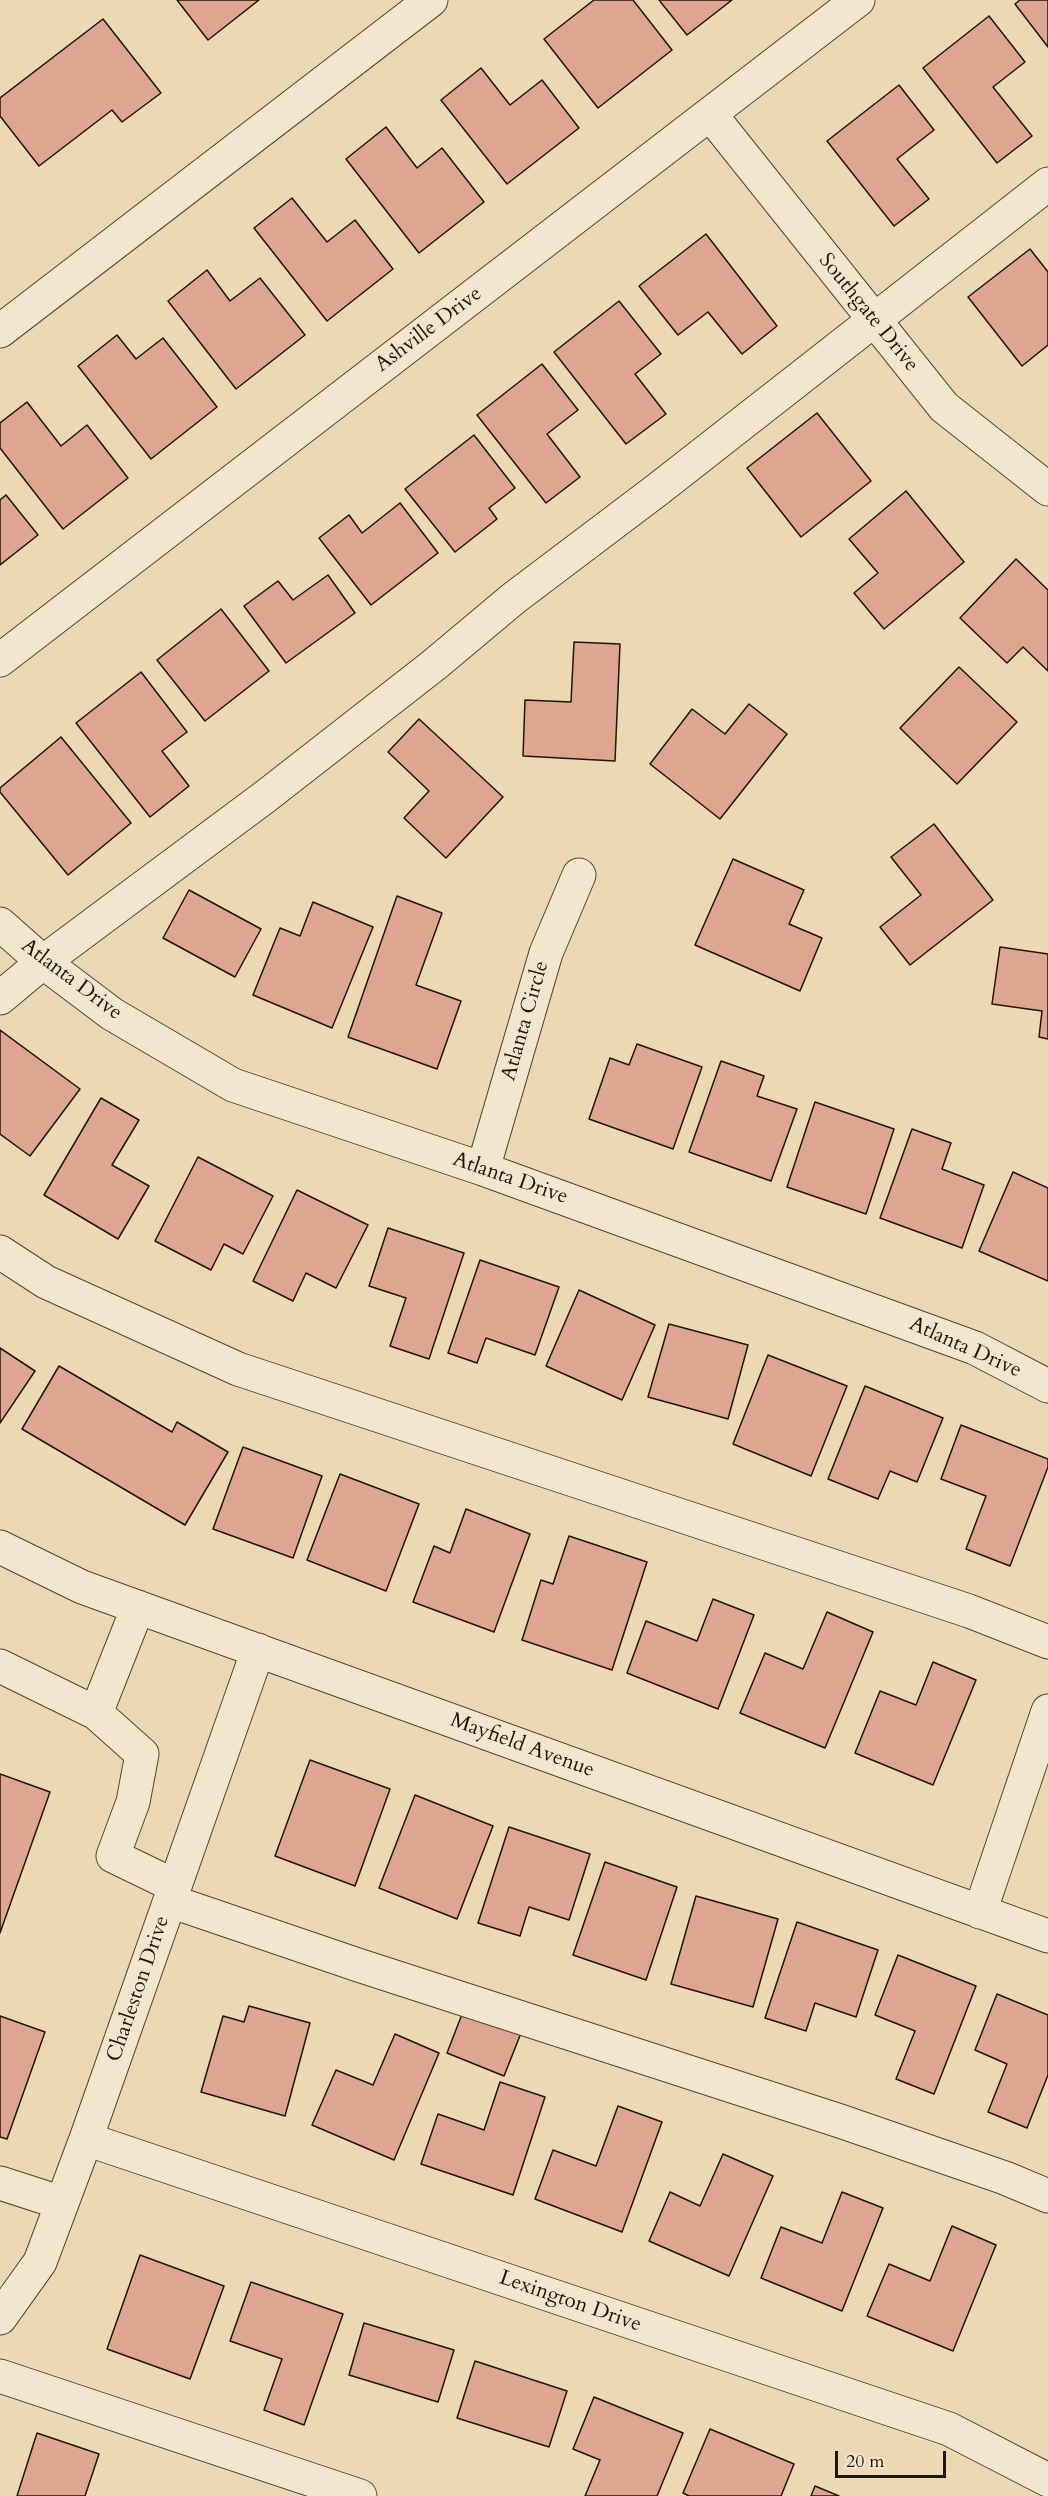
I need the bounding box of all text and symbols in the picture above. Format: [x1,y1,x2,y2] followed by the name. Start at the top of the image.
[813,249,923,377] street label: Southgate Drive
[371,282,487,378] street label: Ashville Drive
[15,934,127,1026] street label: Atlanta Drive
[497,958,555,1084] street label: Atlanta Circle
[449,1148,571,1210] street label: Atlanta Drive
[905,1312,1025,1384] street label: Atlanta Drive
[446,1708,598,1784] street label: Mayfield Avenue
[102,1913,176,2065] street label: Charleston Drive
[496,2266,644,2338] street label: Lexington Drive
[838,2439,949,2477] scale bar
[846,2449,885,2474] text: 20 m

